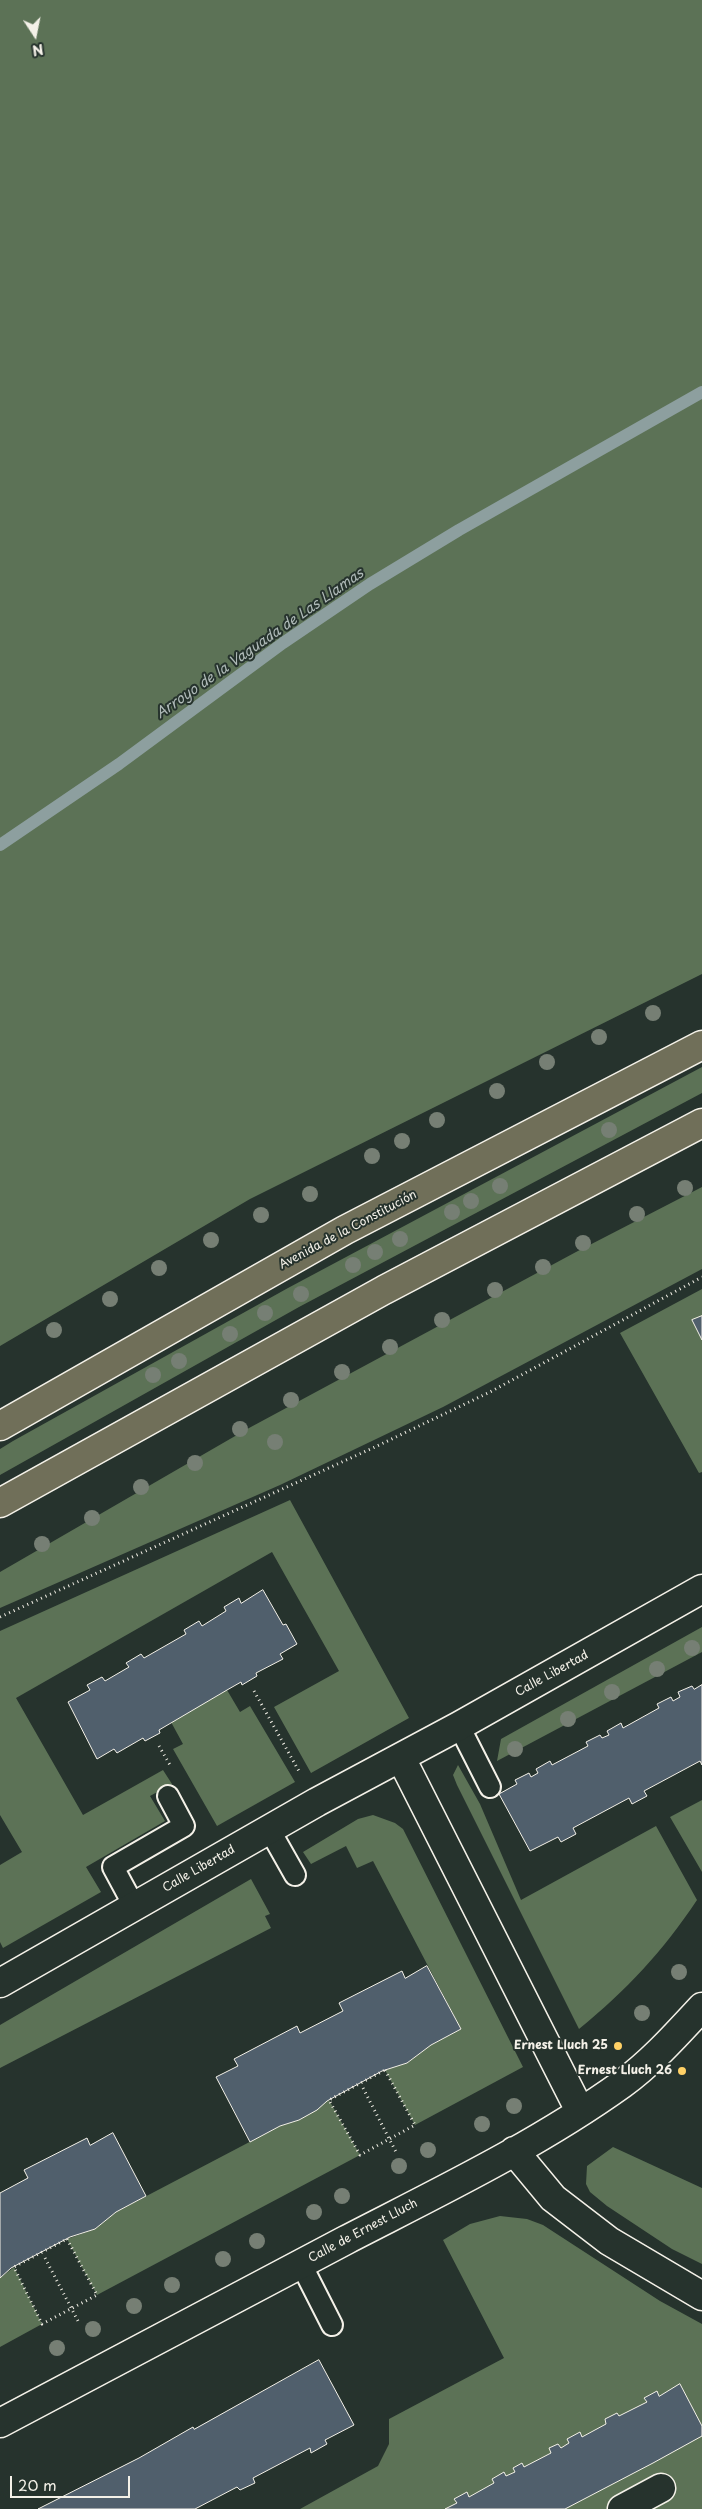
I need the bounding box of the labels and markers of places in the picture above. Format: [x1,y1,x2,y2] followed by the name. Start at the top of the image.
[514,2039,608,2053] place label: Ernest Lluch 25
[612,2040,624,2052] marker: Ernest Lluch 25
[578,2064,672,2078] place label: Ernest Lluch 26
[676,2065,688,2077] marker: Ernest Lluch 26

